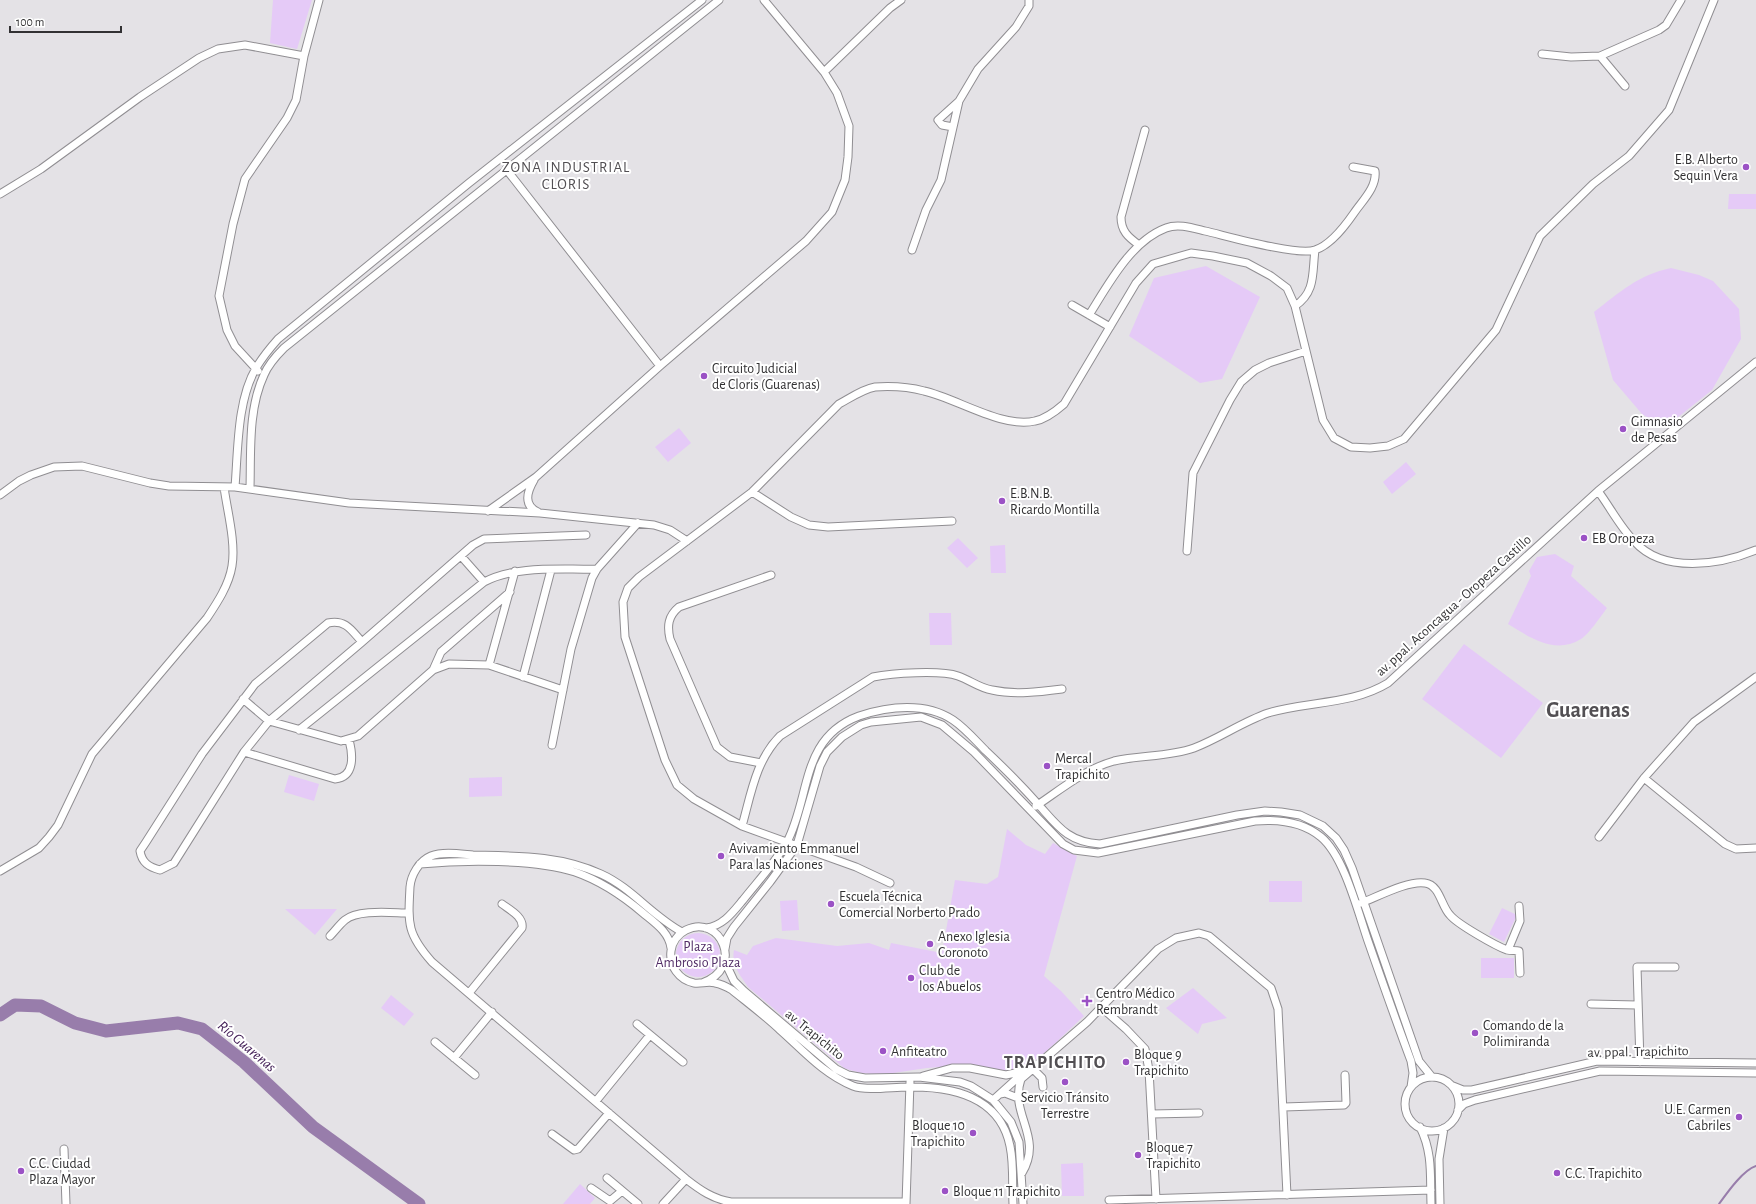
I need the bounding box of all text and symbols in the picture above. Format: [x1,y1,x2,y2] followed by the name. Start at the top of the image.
[10,8,121,34] scale bar
[16,16,44,28] text: 100 m
[1673,153,1739,183] place label: E.B. Alberto Sequin Vera
[502,160,630,192] district label: ZONA INDUSTRIAL CLORIS
[1741,162,1751,172] marker: E.B. Alberto Sequin Vera
[712,362,821,392] place label: Circuito Judicial de Cloris (Guarenas)
[699,371,709,381] marker: Circuito Judicial de Cloris (Guarenas)
[1631,415,1683,445] place label: Gimnasio de Pesas
[1618,424,1628,434] marker: Gimnasio de Pesas
[1010,487,1100,517] place label: E.B.N.B. Ricardo Montilla
[997,496,1007,506] marker: E.B.N.B. Ricardo Montilla
[1373,532,1534,679] street label: av. ppal. Aconcagua - Oropeza Castillo
[1592,532,1655,546] place label: EB Oropeza
[1579,533,1589,543] marker: EB Oropeza
[1546,699,1630,721] district label: Guarenas
[1055,752,1110,782] place label: Mercal Trapichito
[1042,761,1052,771] marker: Mercal Trapichito
[729,842,859,872] place label: Avivamiento Emmanuel Para las Naciones
[716,851,726,861] marker: Avivamiento Emmanuel Para las Naciones
[839,890,980,920] place label: Escuela Técnica Comercial Norberto Prado
[826,899,836,909] marker: Escuela Técnica Comercial Norberto Prado
[938,930,1010,960] place label: Anexo Iglesia Coronoto
[925,939,935,949] marker: Anexo Iglesia Coronoto
[656,940,741,970] park label: Plaza Ambrosio Plaza
[919,964,981,994] place label: Club de los Abuelos
[906,973,916,983] marker: Club de los Abuelos
[1096,987,1175,1017] place label: Centro Médico Rembrandt
[1081,995,1093,1007] marker: Centro Médico Rembrandt
[782,1007,847,1063] street label: av. Trapichito
[215,1018,279,1075] water label: Río Guarenas
[1483,1019,1564,1049] place label: Comando de la Polimiranda
[1470,1028,1480,1038] marker: Comando de la Polimiranda
[1587,1044,1689,1060] street label: av. ppal. Trapichito
[891,1045,947,1059] place label: Anfiteatro
[878,1046,888,1056] marker: Anfiteatro
[1134,1048,1189,1078] place label: Bloque 9 Trapichito
[1004,1054,1106,1072] district label: TRAPICHITO
[1121,1057,1131,1067] marker: Bloque 9 Trapichito
[1060,1077,1070,1087] marker: Servicio Tránsito Terrestre
[1021,1091,1109,1121] place label: Servicio Tránsito Terrestre
[1664,1103,1731,1133] place label: U.E. Carmen Cabriles
[1734,1112,1744,1122] marker: U.E. Carmen Cabriles
[910,1119,965,1149] place label: Bloque 10 Trapichito
[968,1128,978,1138] marker: Bloque 10 Trapichito
[1146,1141,1201,1171] place label: Bloque 7 Trapichito
[1133,1150,1143,1160] marker: Bloque 7 Trapichito
[29,1157,95,1187] place label: C.C. Ciudad Plaza Mayor
[16,1166,26,1176] marker: C.C. Ciudad Plaza Mayor
[1565,1167,1642,1181] place label: C.C. Trapichito
[1552,1168,1562,1178] marker: C.C. Trapichito
[953,1185,1060,1199] place label: Bloque 11 Trapichito
[940,1186,950,1196] marker: Bloque 11 Trapichito

